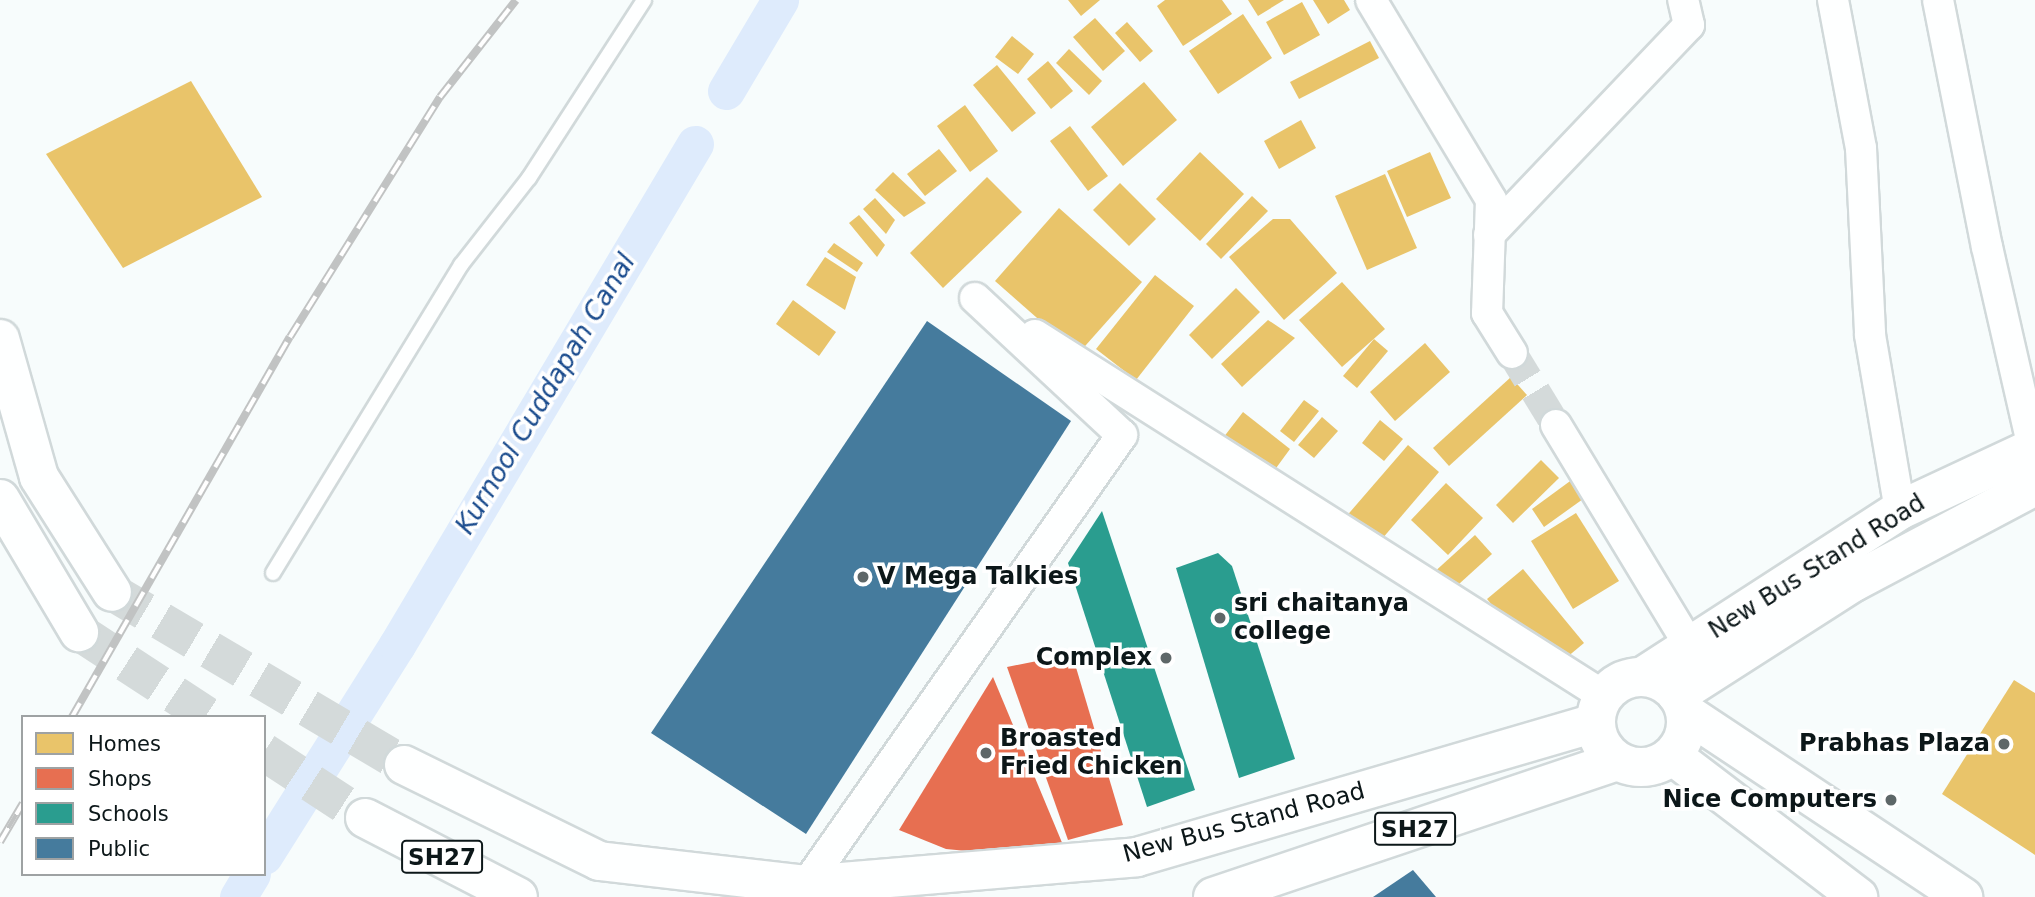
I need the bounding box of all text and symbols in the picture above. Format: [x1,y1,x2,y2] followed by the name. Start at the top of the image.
[450,248,642,540] water label: Kurnool Cuddapah Canal
[1704,489,1930,645] street label: New Bus Stand Road
[877,563,1078,591] place label: V Mega Talkies
[855,569,871,585] marker: V Mega Talkies
[1234,590,1409,646] place label: sri chaitanya college
[1212,610,1228,626] marker: sri chaitanya college
[1036,644,1152,672] place label: Complex
[1158,650,1174,666] marker: Complex
[21,715,266,876] legend
[1000,725,1183,781] place label: Broasted Fried Chicken
[1799,730,1990,758] place label: Prabhas Plaza
[88,732,161,756] text: Homes
[1996,736,2012,752] marker: Prabhas Plaza
[978,745,994,761] marker: Broasted Fried Chicken
[88,767,152,791] text: Shops
[1120,777,1368,869] street label: New Bus Stand Road
[1663,786,1877,814] place label: Nice Computers
[1883,792,1899,808] marker: Nice Computers
[88,802,169,826] text: Schools
[1373,810,1457,848] road number: SH27
[88,837,150,861] text: Public
[400,838,484,876] road number: SH27

